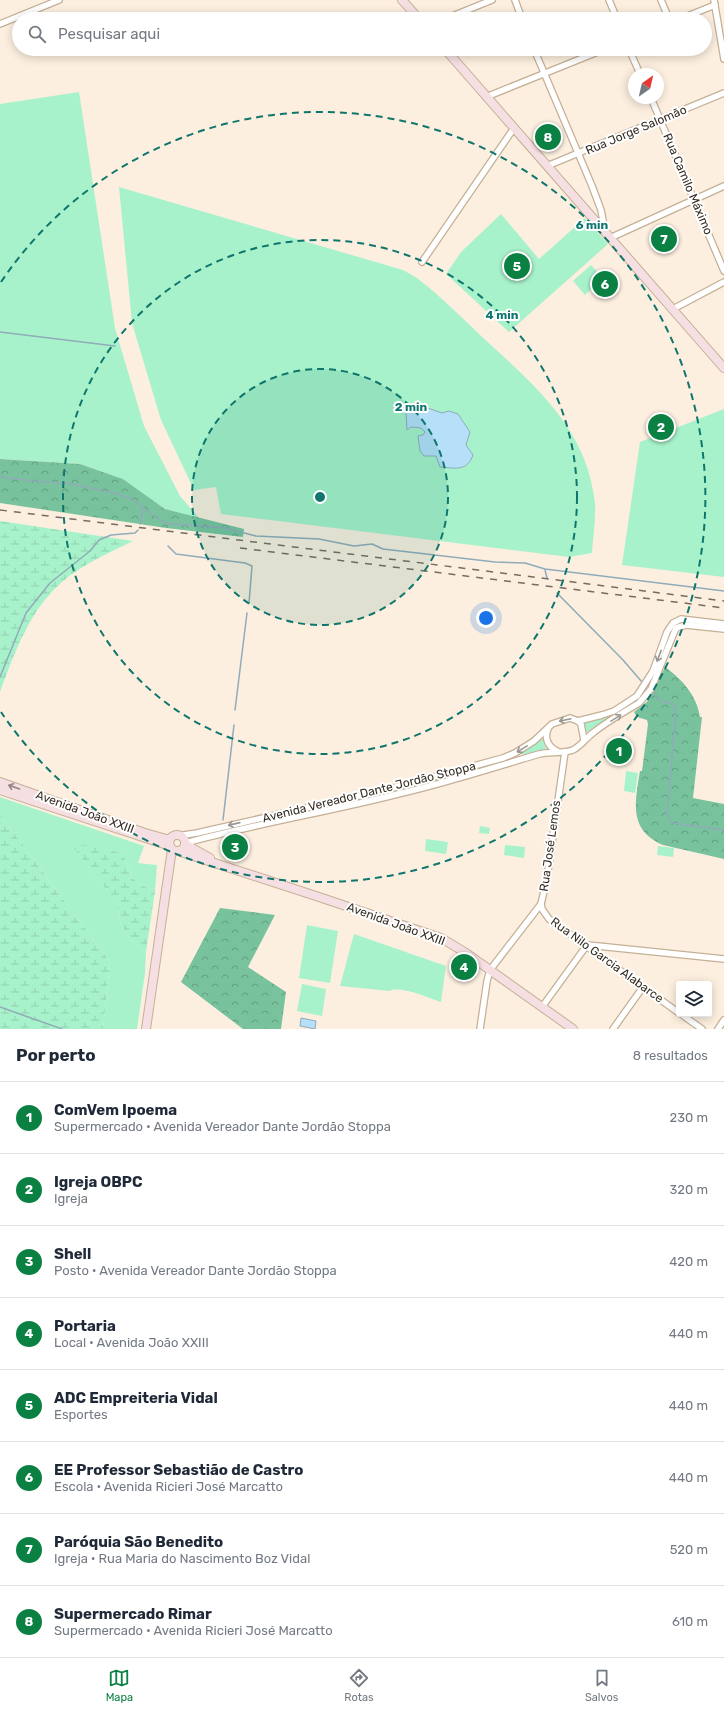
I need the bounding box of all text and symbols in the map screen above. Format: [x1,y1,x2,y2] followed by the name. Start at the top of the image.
[12,12,712,56] search box
[26,23,48,45] icon: search
[58,25,160,43] text: Pesquisar aqui
[628,68,664,104] north arrow
[583,102,689,158] street label: Rua Jorge Salomão
[535,122,561,152] pin: 8
[660,131,716,237] street label: Rua Camilo Máximo
[576,218,609,232] text: 6 min
[651,224,677,254] pin: 7
[504,251,530,281] pin: 5
[592,269,618,299] pin: 6
[486,308,519,322] text: 4 min
[395,400,428,414] text: 2 min
[648,412,674,442] pin: 2
[313,490,327,504] centre of rings
[476,608,496,628] your location
[654,649,662,661] one-way arrow
[610,714,621,722] one-way arrow
[559,717,572,725] one-way arrow
[606,736,632,766] pin: 1
[516,745,528,753] one-way arrow
[261,759,477,825] street label: Avenida Vereador Dante Jordão Stoppa
[8,783,21,790] one-way arrow
[34,788,136,836] street label: Avenida João XXIII
[537,799,563,893] street label: Rua José Lemos
[228,821,241,829] one-way arrow
[222,832,248,862] pin: 3
[345,900,447,948] street label: Avenida João XXIII
[548,914,666,1006] street label: Rua Nilo Garcia Alabarce
[451,952,477,982] pin: 4
[676,981,712,1017] map controls
[676,981,712,1017] button: layers
[16,1045,96,1065] text: Por perto
[633,1048,708,1063] text: 8 resultados
[54,1101,177,1119] text: ComVem Ipoema
[26,1110,32,1125] text: 1
[670,1110,708,1125] text: 230 m
[54,1119,391,1134] text: Supermercado · Avenida Vereador Dante Jordão Stoppa
[54,1173,143,1191] text: Igreja OBPC
[25,1182,33,1197] text: 2
[670,1182,708,1197] text: 320 m
[54,1191,88,1206] text: Igreja
[54,1245,91,1263] text: Shell
[25,1254,33,1269] text: 3
[669,1254,708,1269] text: 420 m
[54,1263,337,1278] text: Posto · Avenida Vereador Dante Jordão Stoppa
[54,1317,116,1335] text: Portaria
[25,1326,33,1341] text: 4
[669,1326,708,1341] text: 440 m
[54,1335,209,1350] text: Local · Avenida João XXIII
[54,1389,218,1407] text: ADC Empreiteria Vidal
[25,1398,33,1413] text: 5
[669,1398,708,1413] text: 440 m
[54,1407,108,1422] text: Esportes
[54,1461,303,1479] text: EE Professor Sebastião de Castro
[25,1470,33,1485] text: 6
[669,1470,708,1485] text: 440 m
[54,1479,283,1494] text: Escola · Avenida Ricieri José Marcatto
[54,1533,223,1551] text: Paróquia São Benedito
[25,1542,33,1557] text: 7
[670,1542,708,1557] text: 520 m
[54,1551,310,1566] text: Igreja · Rua Maria do Nascimento Boz Vidal
[54,1605,212,1623] text: Supermercado Rimar
[25,1614,33,1629] text: 8
[672,1614,708,1629] text: 610 m
[54,1623,333,1638] text: Supermercado · Avenida Ricieri José Marcatto
[106,1667,133,1704] tab: Mapa
[344,1667,374,1704] tab: Rotas
[585,1667,618,1704] tab: Salvos

